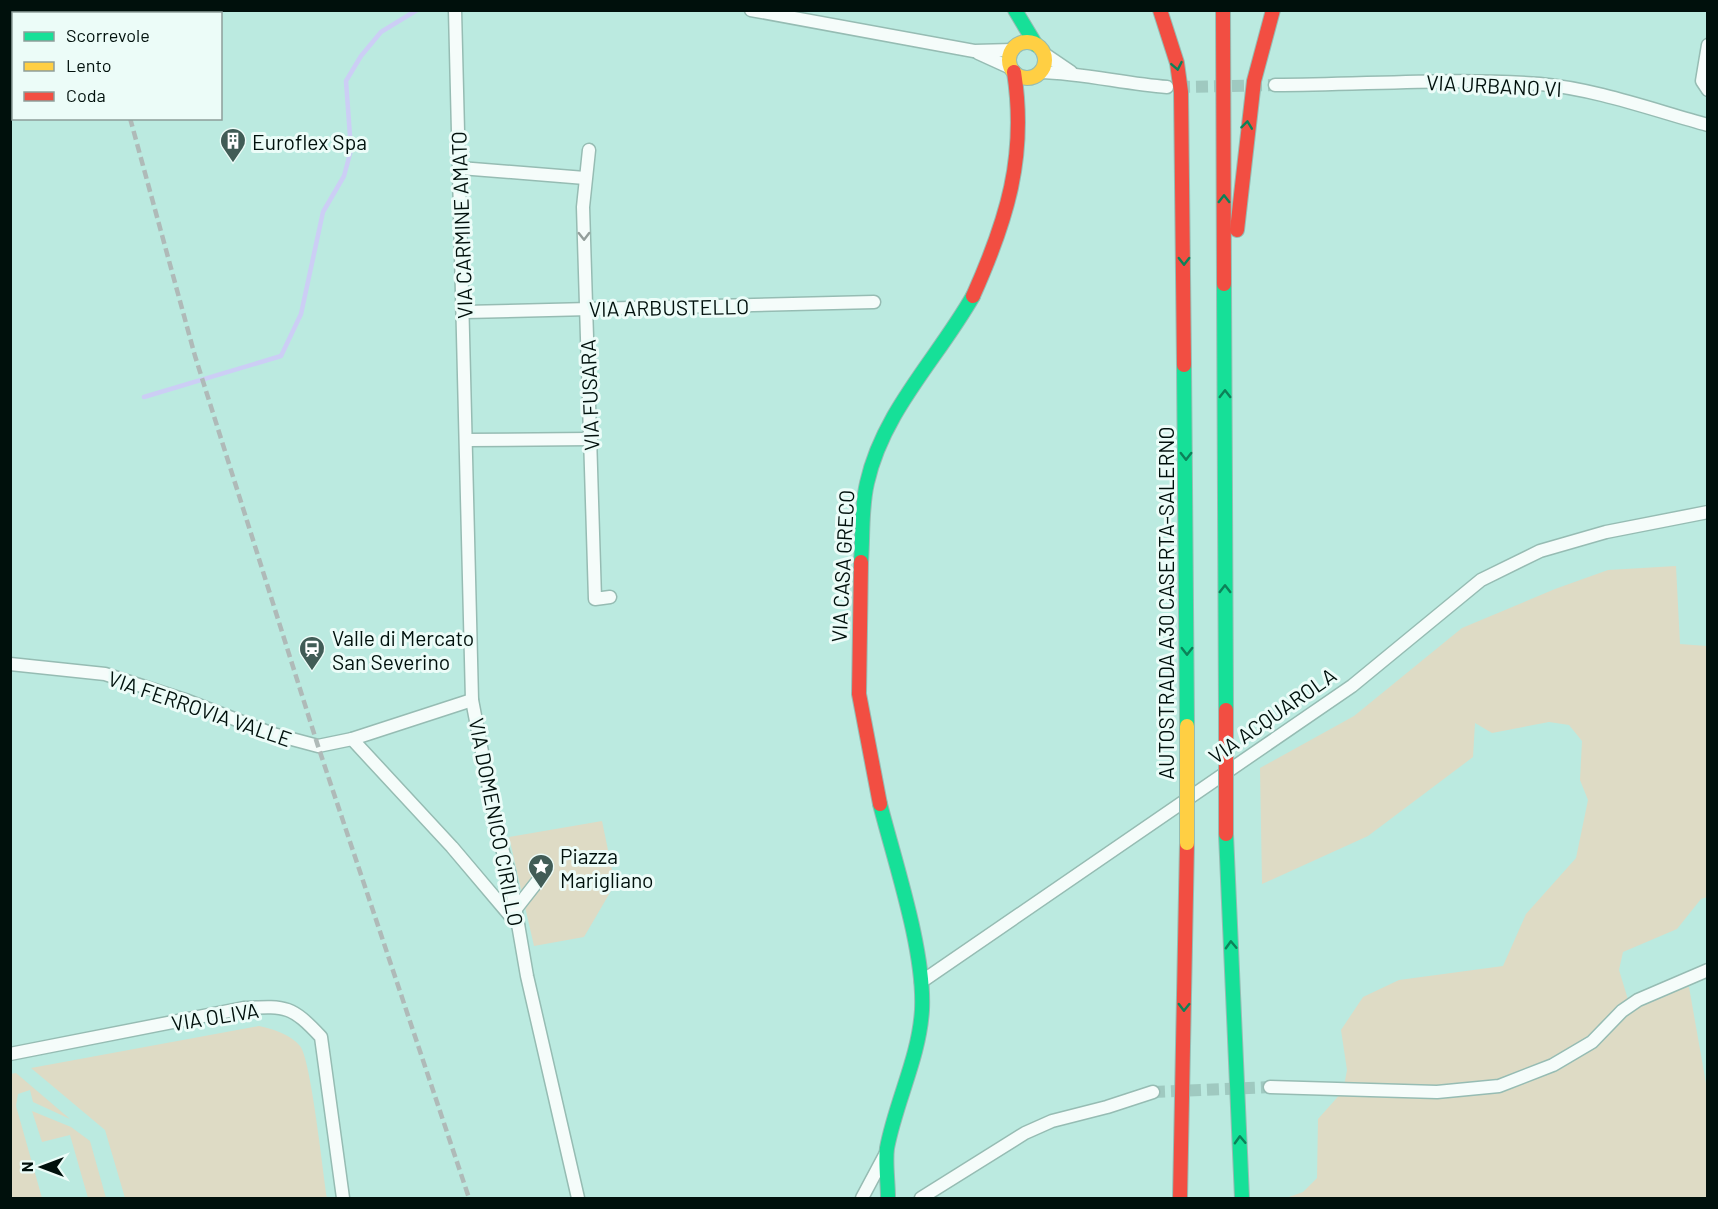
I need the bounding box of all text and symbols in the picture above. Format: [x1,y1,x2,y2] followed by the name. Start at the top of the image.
[12,12,222,120] legend
[66,24,150,46] text: Scorrevole
[66,54,112,76] text: Lento
[1170,61,1183,71] one-way arrow
[1425,69,1563,101] street label: VIA URBANO VI
[66,84,106,106] text: Coda
[1240,121,1253,130] one-way arrow
[218,126,248,164] building icon: Euroflex Spa
[252,129,367,154] place label: Euroflex Spa
[445,131,477,319] street label: VIA CARMINE AMATO
[1218,194,1230,203] one-way arrow
[578,232,590,241] one-way arrow
[1178,256,1190,265] one-way arrow
[589,293,749,321] street label: VIA ARBUSTELLO
[575,339,603,451] street label: VIA FUSARA
[1219,389,1231,398] one-way arrow
[1153,426,1178,780] street label: AUTOSTRADA A30 CASERTA-SALERNO
[1179,451,1192,460] one-way arrow
[826,489,858,643] street label: VIA CASA GRECO
[1219,584,1231,593] one-way arrow
[332,625,474,674] place label: Valle di Mercato San Severino
[297,634,327,672] station icon: Valle di Mercato San Severino
[1181,646,1193,655] one-way arrow
[1203,662,1341,768] street label: VIA ACQUAROLA
[105,665,295,751] street label: VIA FERROVIA VALLE
[465,716,529,928] street label: VIA DOMENICO CIRILLO
[560,843,654,892] place label: Piazza Marigliano
[526,852,556,890] place icon: Piazza Marigliano
[1225,941,1238,950] one-way arrow
[169,997,261,1035] street label: VIA OLIVA
[1178,1002,1190,1011] one-way arrow
[1233,1136,1246,1145] one-way arrow
[12,1137,72,1197] north arrow
[17,1162,36,1172] text: N

